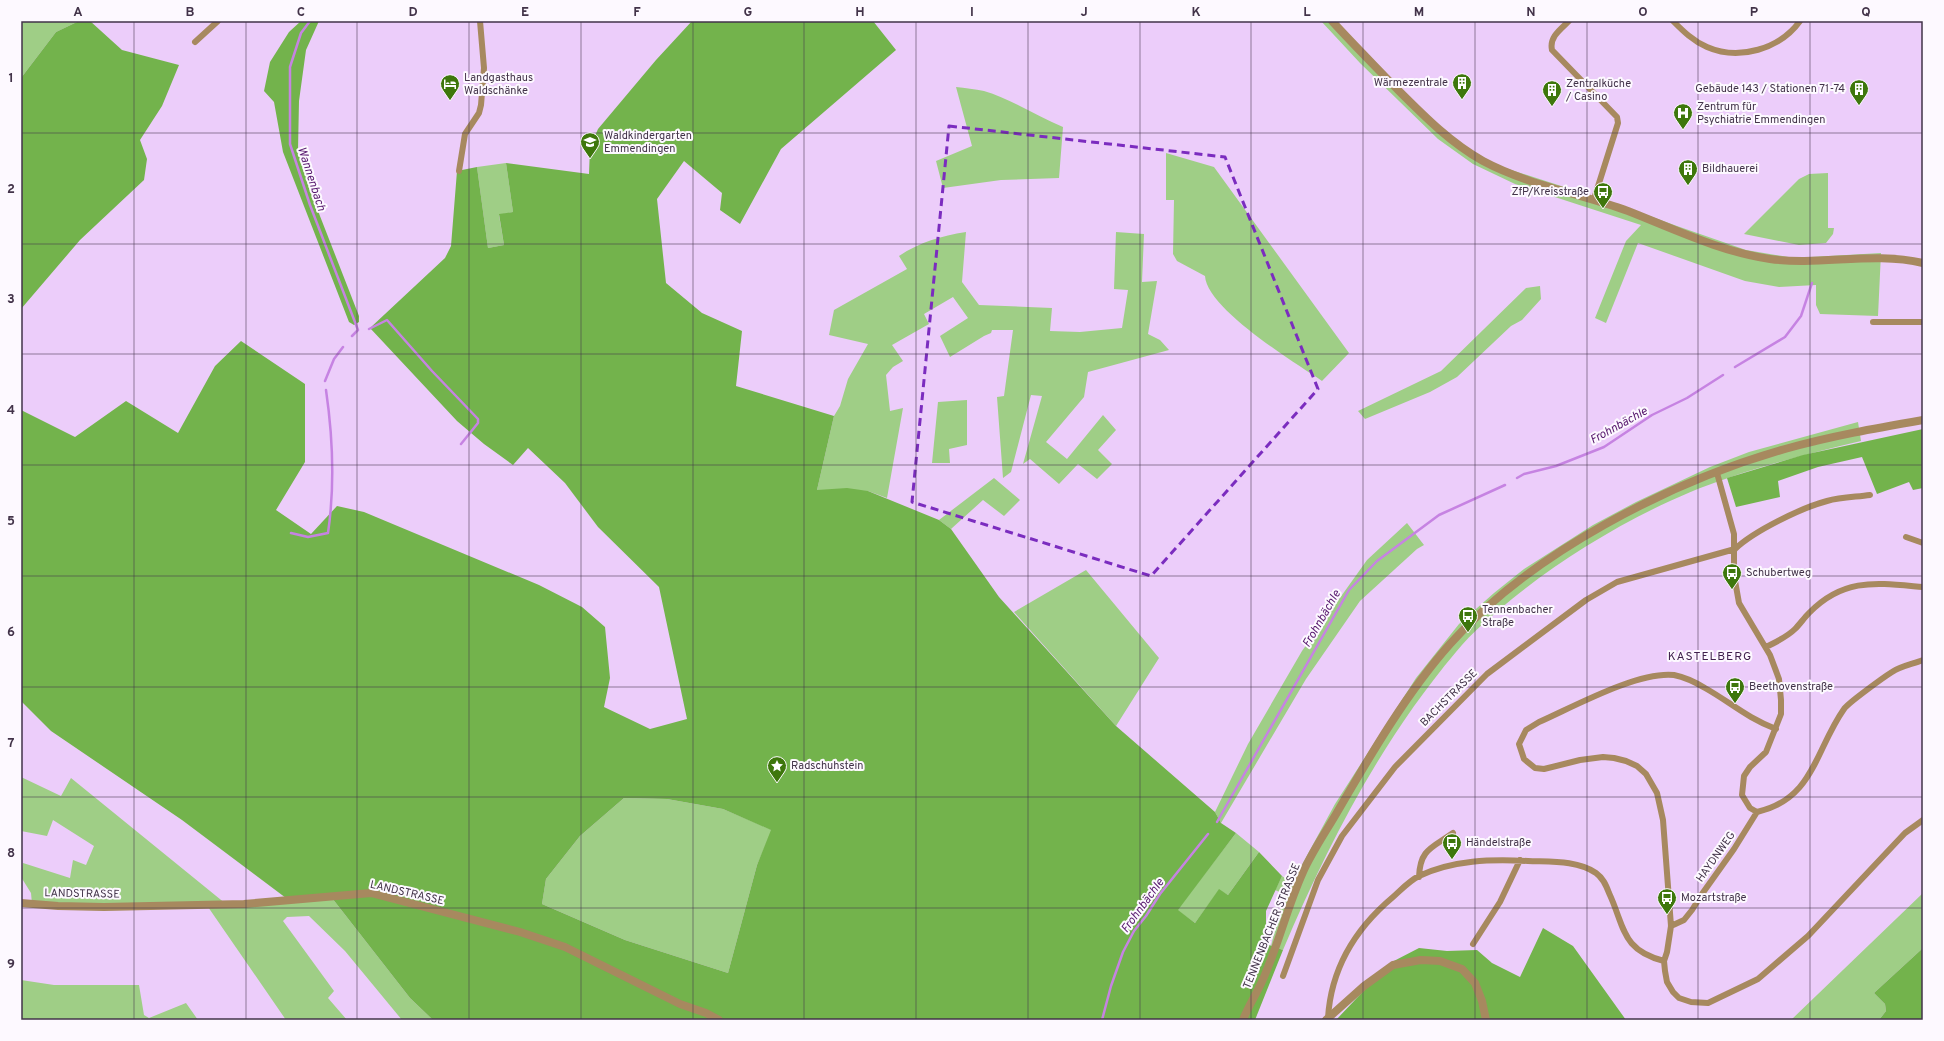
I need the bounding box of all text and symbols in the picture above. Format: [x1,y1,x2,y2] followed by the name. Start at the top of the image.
[73,5,83,21] text: A
[186,5,195,21] text: B
[297,5,305,21] text: C
[408,5,418,21] text: D
[521,5,529,21] text: E
[633,5,641,21] text: F
[744,5,753,21] text: G
[855,5,865,21] text: H
[970,5,974,21] text: I
[1080,5,1088,21] text: J
[1191,5,1201,21] text: K
[1303,5,1311,21] text: L
[1414,5,1424,21] text: M
[1526,5,1536,21] text: N
[1638,5,1648,21] text: O
[1750,5,1759,21] text: P
[1861,5,1871,21] text: Q
[8,71,14,87] text: 1
[464,71,533,98] place label: Landgasthaus Waldschänke
[1451,72,1473,100] building icon: Wärmezentrale
[439,73,461,101] hotel icon: Landgasthaus Waldschänke
[1374,76,1448,90] place label: Wärmezentrale
[1565,77,1631,104] place label: Zentralküche / Casino
[1848,78,1870,106] building icon: Gebäude 143 / Stationen 71-74
[1541,79,1563,107] building icon: Zentralküche / Casino
[1695,82,1845,96] place label: Gebäude 143 / Stationen 71-74
[1697,100,1825,127] place label: Zentrum für Psychiatrie Emmendingen
[1672,102,1694,130] hospital icon: Zentrum für Psychiatrie Emmendingen
[604,129,692,156] place label: Waldkindergarten Emmendingen
[579,131,601,159] school or university icon: Waldkindergarten Emmendingen
[293,145,329,214] water label: Wannenbach
[1677,158,1699,186] building icon: Bildhauerei
[1702,162,1758,176] place label: Bildhauerei
[1592,181,1614,209] bus stop icon: ZfP/Kreisstraße
[7,182,15,198] text: 2
[1511,185,1589,199] place label: ZfP/Kreisstraße
[7,292,15,308] text: 3
[7,403,15,419] text: 4
[1587,403,1651,448] water label: Frohnbächle
[7,514,15,530] text: 5
[1721,562,1743,590] bus stop icon: Schubertweg
[1746,566,1811,580] place label: Schubertweg
[1299,587,1345,651] water label: Frohnbächle
[1482,603,1554,630] place label: Tennenbacher Straße
[1457,605,1479,633] bus stop icon: Tennenbacher Straße
[7,625,15,641] text: 6
[1668,649,1752,665] district label: KASTELBERG
[1417,666,1481,730] street label: BACHSTRASSE
[1724,676,1746,704] bus stop icon: Beethovenstraße
[1749,680,1833,694] place label: Beethovenstraße
[8,736,15,752] text: 7
[766,755,788,783] place icon: Radschuhstein
[791,759,863,773] place label: Radschuhstein
[1693,829,1739,885] street label: HAYDNWEG
[1441,832,1463,860] bus stop icon: Händelstraße
[1466,836,1531,850] place label: Händelstraße
[7,846,15,862] text: 8
[1240,861,1304,991] street label: TENNENBACHER STRASSE
[1118,875,1169,936] water label: Frohnbächle
[369,878,445,908] street label: LANDSTRASSE
[44,886,120,902] street label: LANDSTRASSE
[1656,887,1678,915] bus stop icon: Mozartstraße
[1681,891,1747,905] place label: Mozartstraße
[7,957,15,973] text: 9

